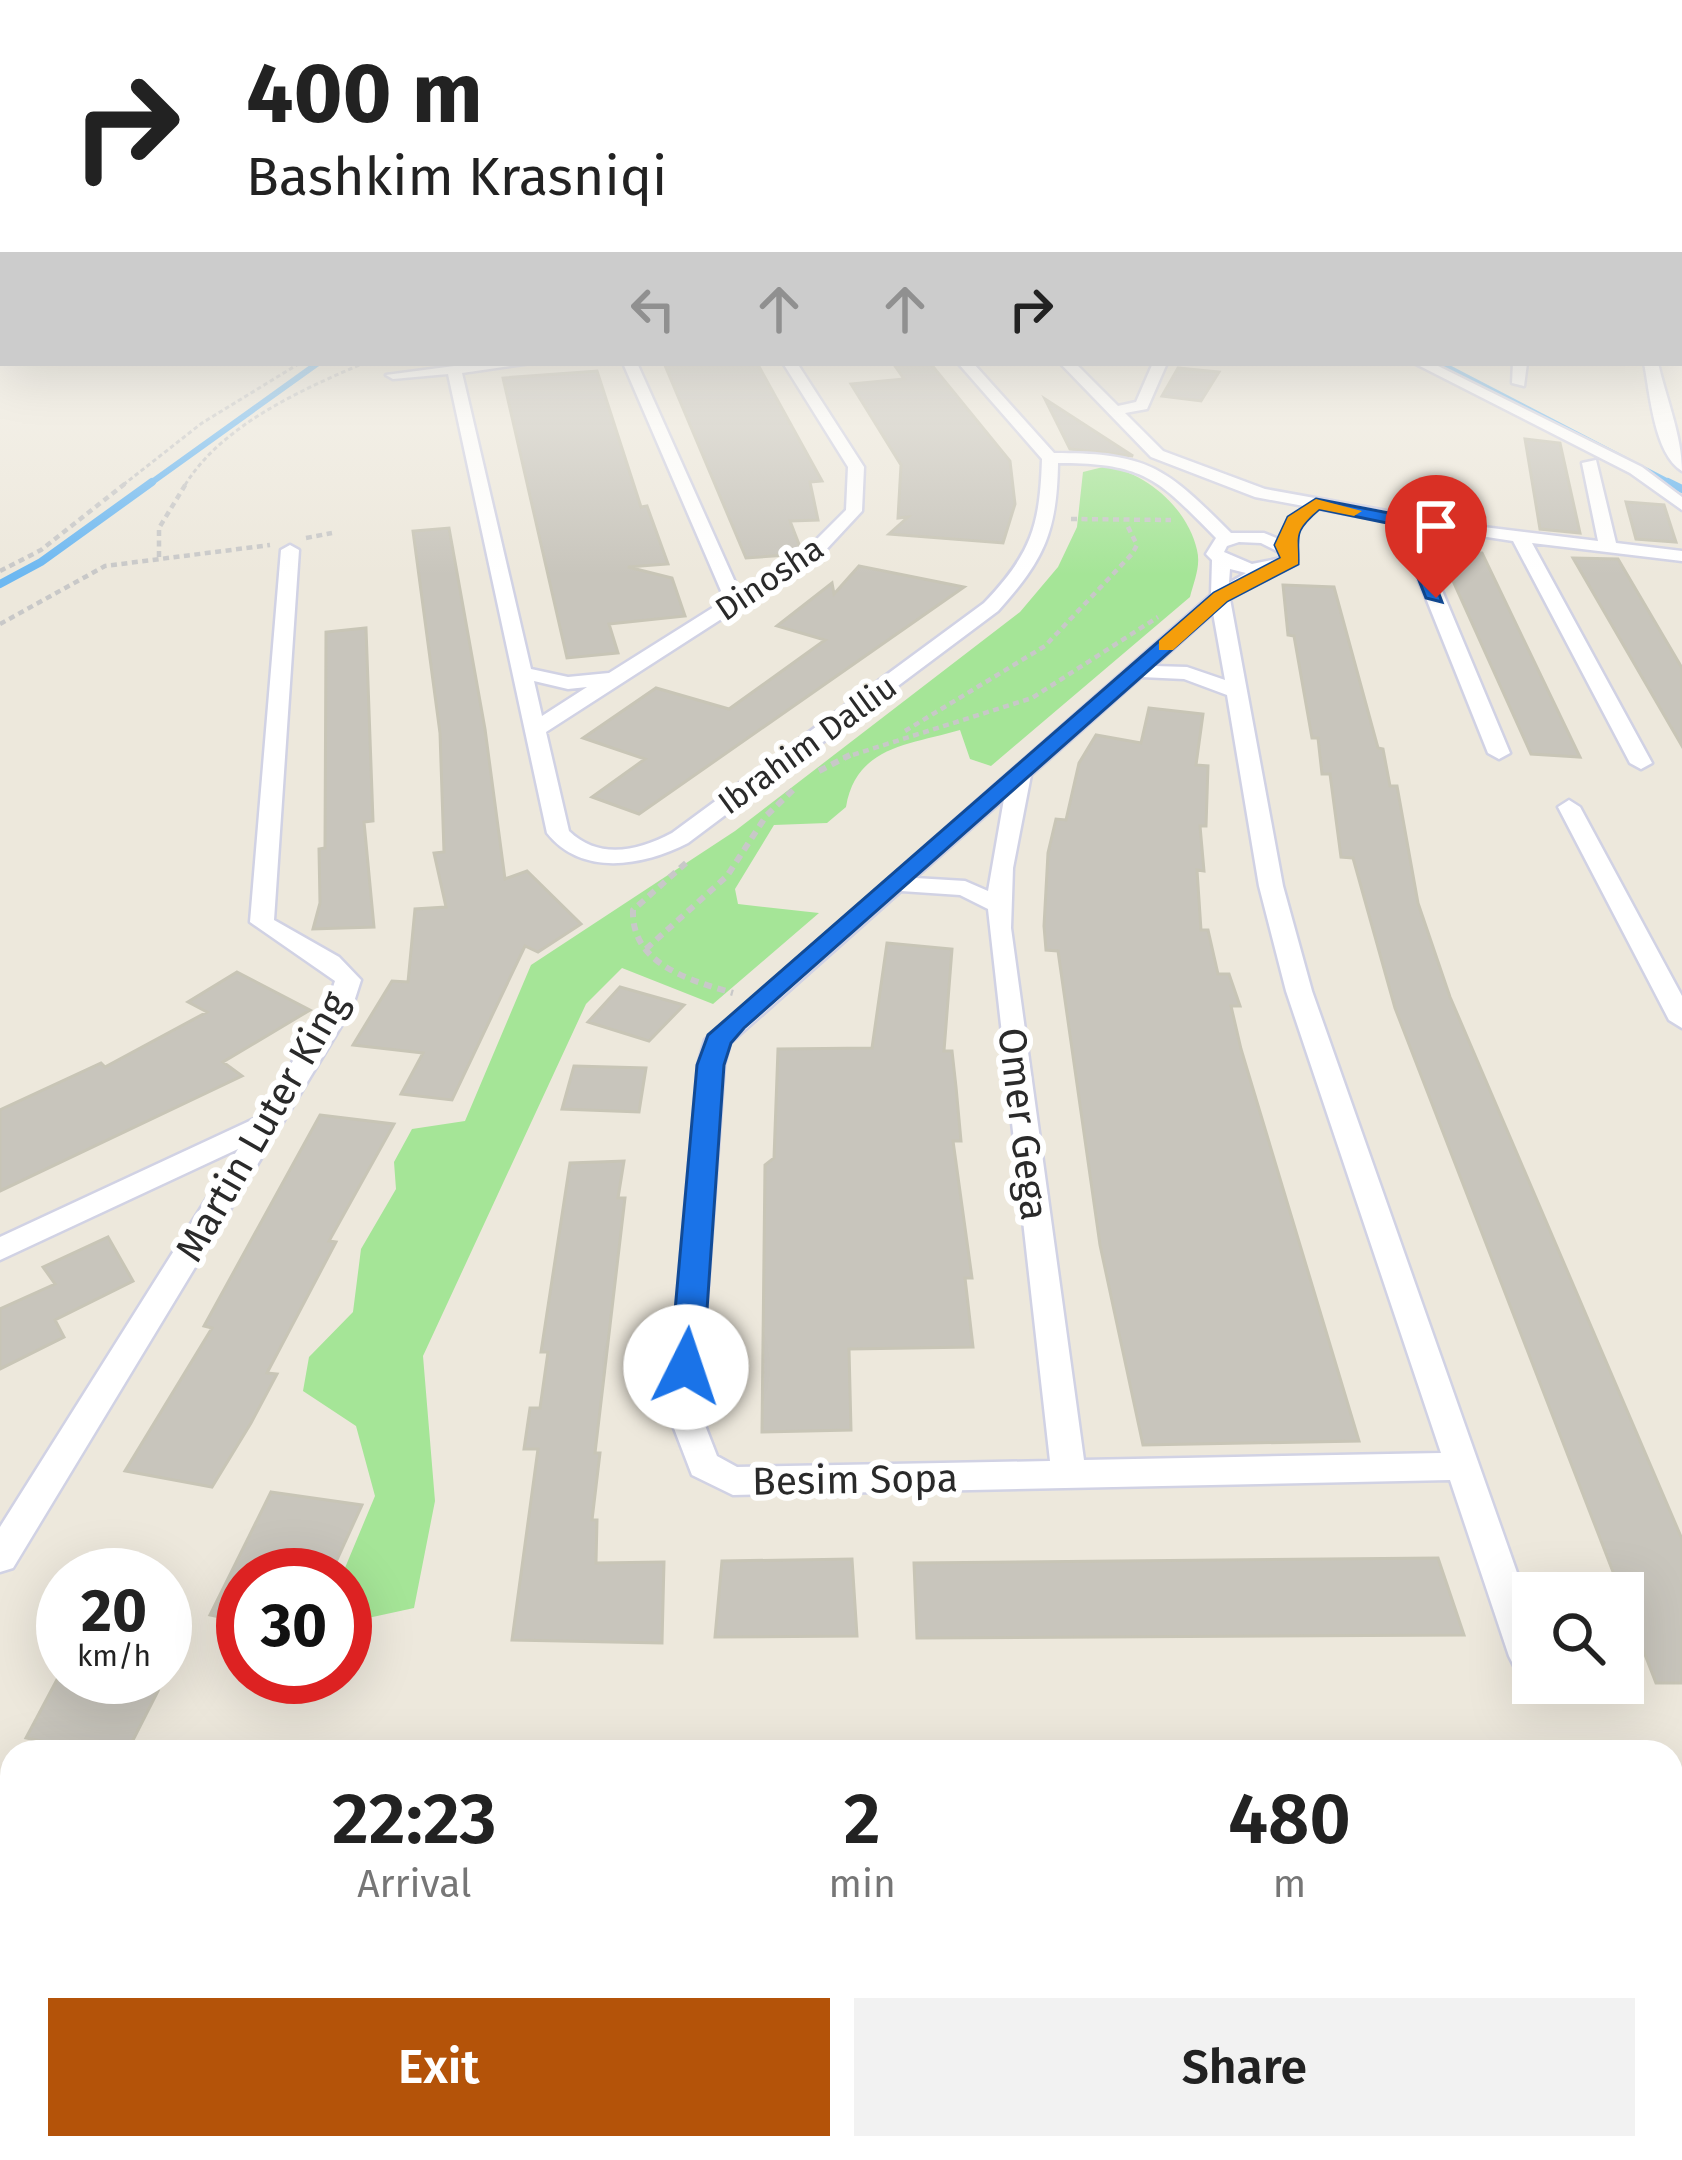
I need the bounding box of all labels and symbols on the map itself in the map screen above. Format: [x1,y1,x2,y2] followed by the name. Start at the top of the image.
[1385,475,1487,598] pin
[708,528,831,629] street label: Dinosha
[711,667,905,823] street label: Ibrahim Dalliu
[166,983,358,1269] street label: Martin Luter King
[988,1025,1058,1223] street label: Omer Gega
[623,1304,749,1430] position arrow
[752,1455,958,1505] street label: Besim Sopa
[216,1548,372,1704] speed limit sign: 30

